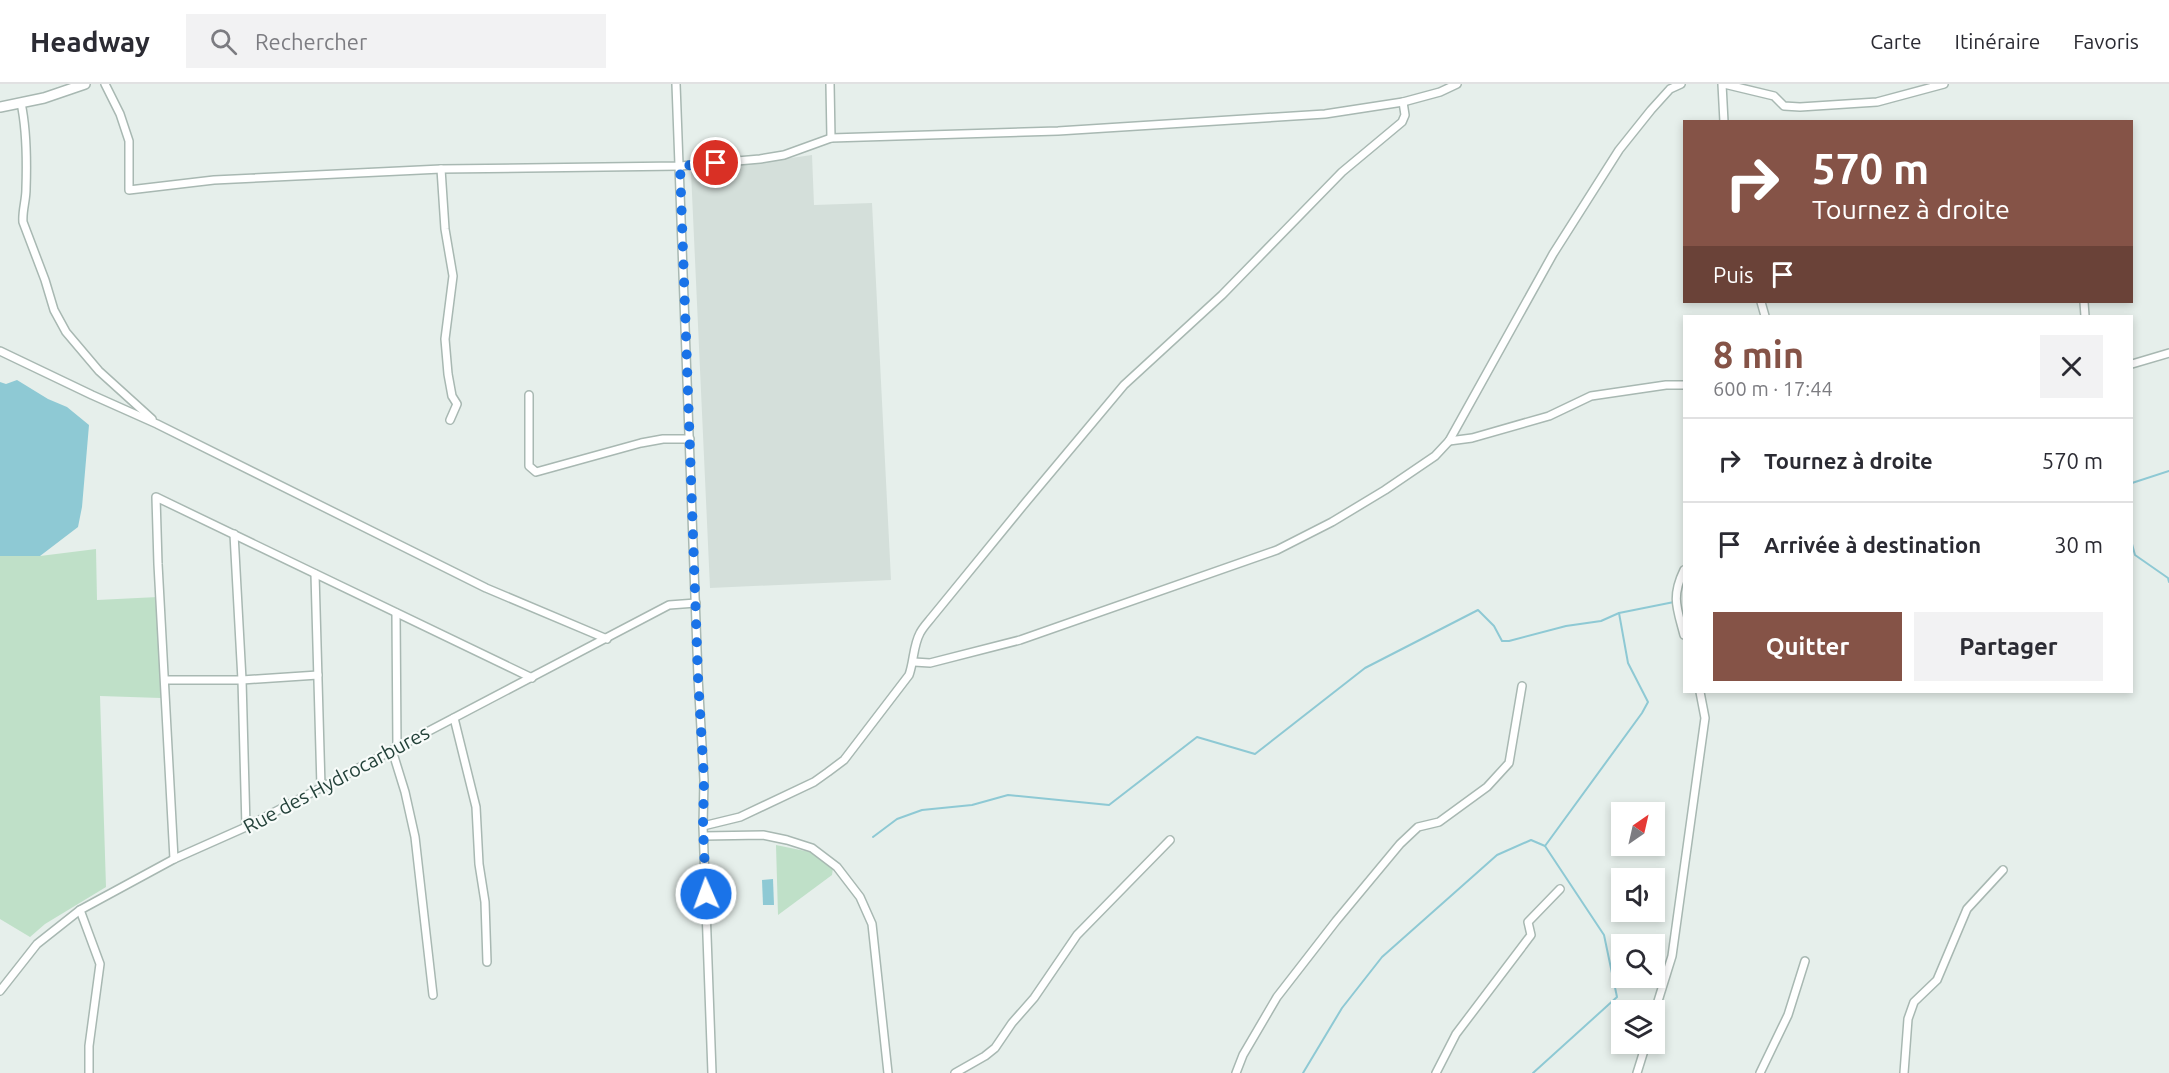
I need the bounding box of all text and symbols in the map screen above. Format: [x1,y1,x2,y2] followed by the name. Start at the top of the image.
[186,14,606,68] search box
[207,25,240,58] icon: search
[30,26,150,57] text: Headway
[255,29,367,54] text: Rechercher
[1870,29,1922,53] text: Carte
[1955,29,2040,53] text: Itinéraire
[2073,29,2139,53] text: Favoris
[690,137,741,188] pin
[1713,144,1791,222] icon: right
[1812,145,1929,192] text: 570 m
[699,146,732,179] icon: arrive
[1812,194,2010,224] text: Tournez à droite
[1766,258,1799,291] icon: arrive
[1713,262,1754,287] text: Puis
[1713,334,1804,375] text: 8 min
[2040,335,2103,398] button: close
[1713,377,1833,400] text: 600 m · 17:44
[1713,444,1746,477] icon: right
[1764,448,1933,473] text: Tournez à droite
[2042,448,2103,473] text: 570 m
[1713,528,1746,561] icon: arrive
[1764,532,1981,557] text: Arrivée à destination
[2054,532,2103,557] text: 30 m
[1713,612,1902,681] button: Quitter
[1914,612,2103,681] button: Partager
[239,720,433,838] street label: Rue des Hydrocarbures
[1611,802,1665,856] north arrow
[1611,802,1665,1054] map controls
[674,862,738,926] position arrow
[1611,868,1665,922] button: sound
[1611,934,1665,988] button: search
[1611,1000,1665,1054] button: layers

